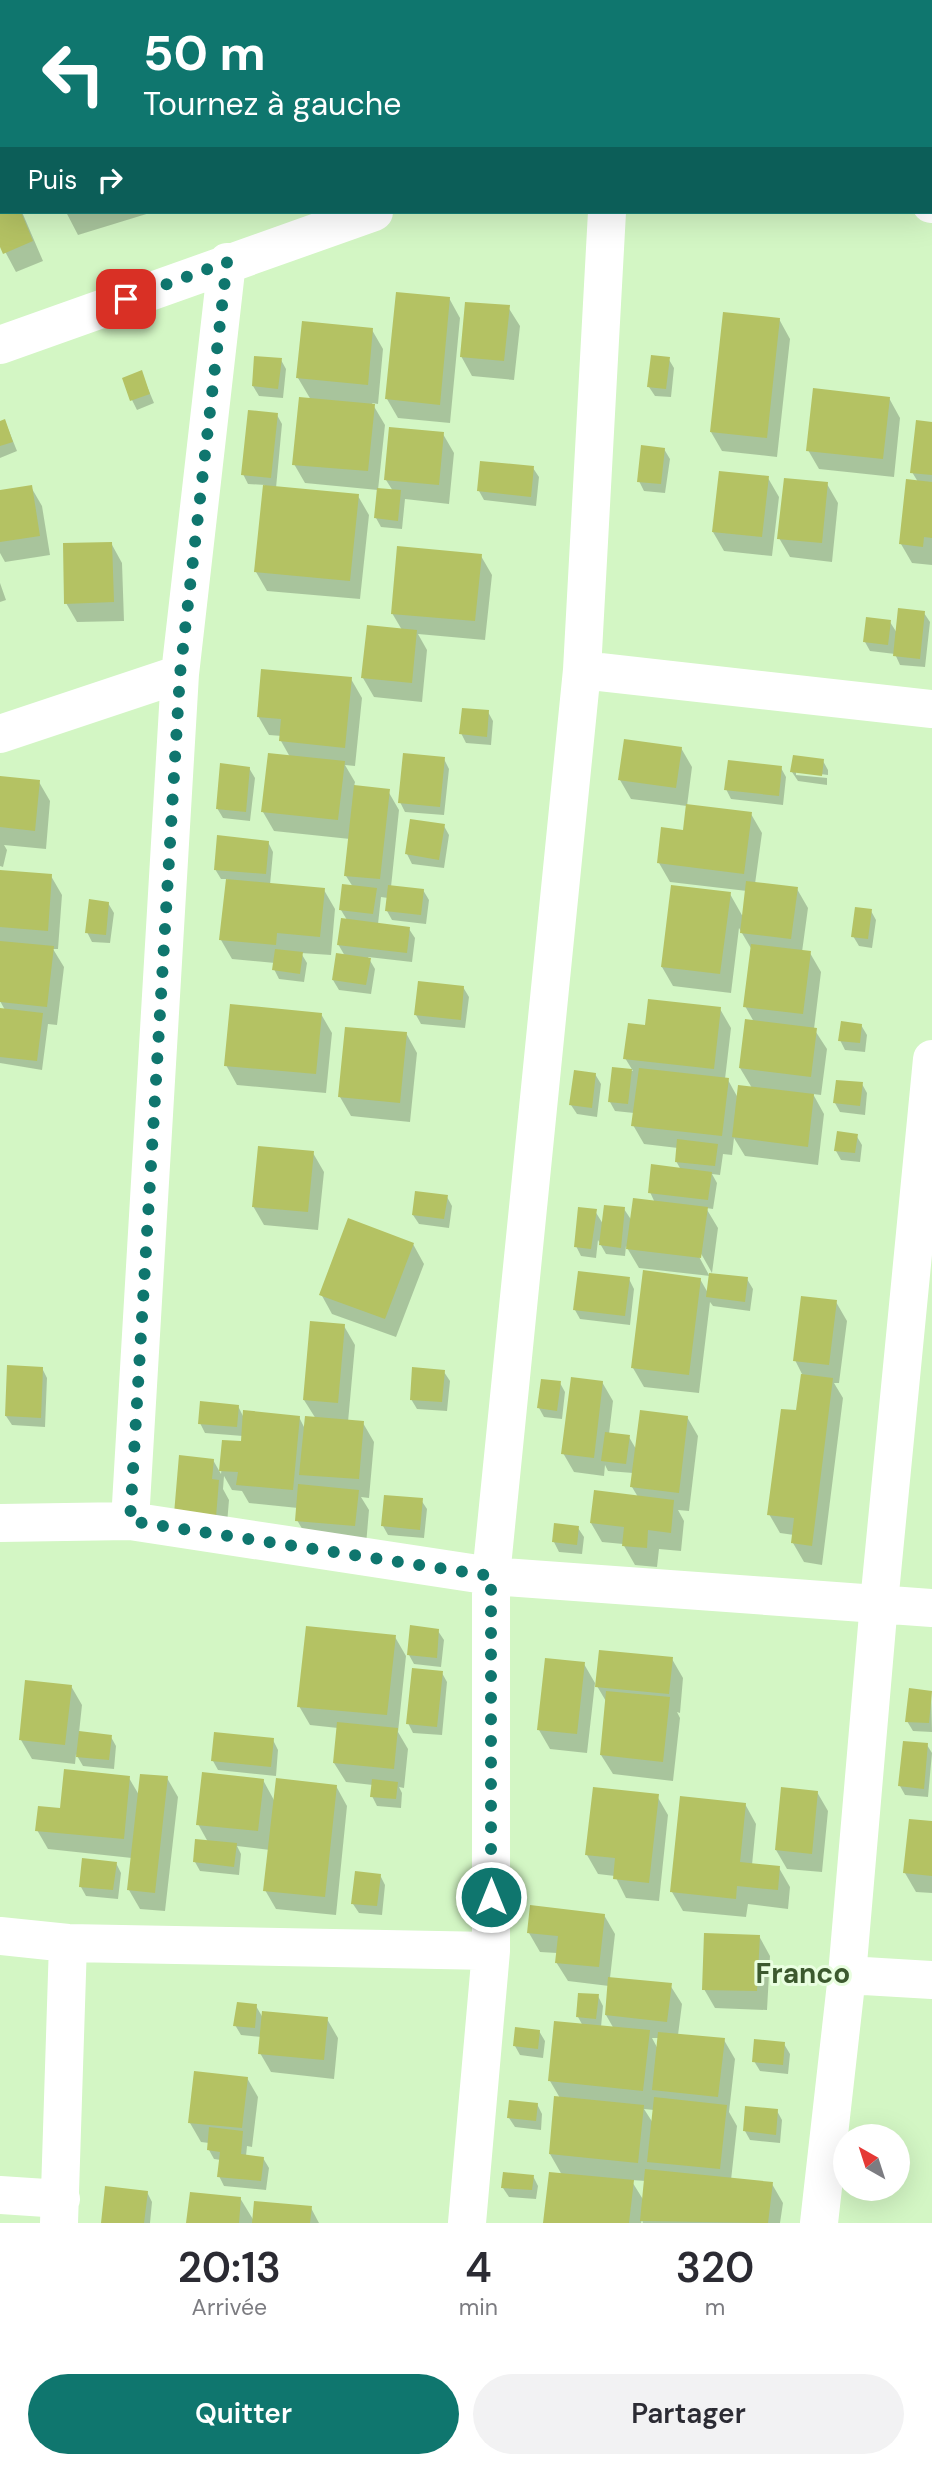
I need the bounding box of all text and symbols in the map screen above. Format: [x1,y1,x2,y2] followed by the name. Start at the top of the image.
[143,21,266,85] text: 50 m
[28,28,119,119] icon: left
[143,83,401,125] text: Tournez à gauche
[91,161,129,199] icon: right
[28,163,77,197] text: Puis
[96,269,156,329] pin
[107,280,145,318] icon: arrive
[454,1860,528,1934] position arrow
[756,1955,850,1992] district label: Franco
[833,2124,910,2202] north arrow
[833,2124,910,2201] map controls
[178,2240,281,2295] text: 20:13
[465,2240,492,2295] text: 4
[676,2240,754,2295] text: 320
[192,2292,267,2322] text: Arrivée
[459,2292,498,2322] text: min
[705,2292,725,2322] text: m
[28,2374,459,2454] button: Quitter
[473,2374,904,2454] button: Partager

